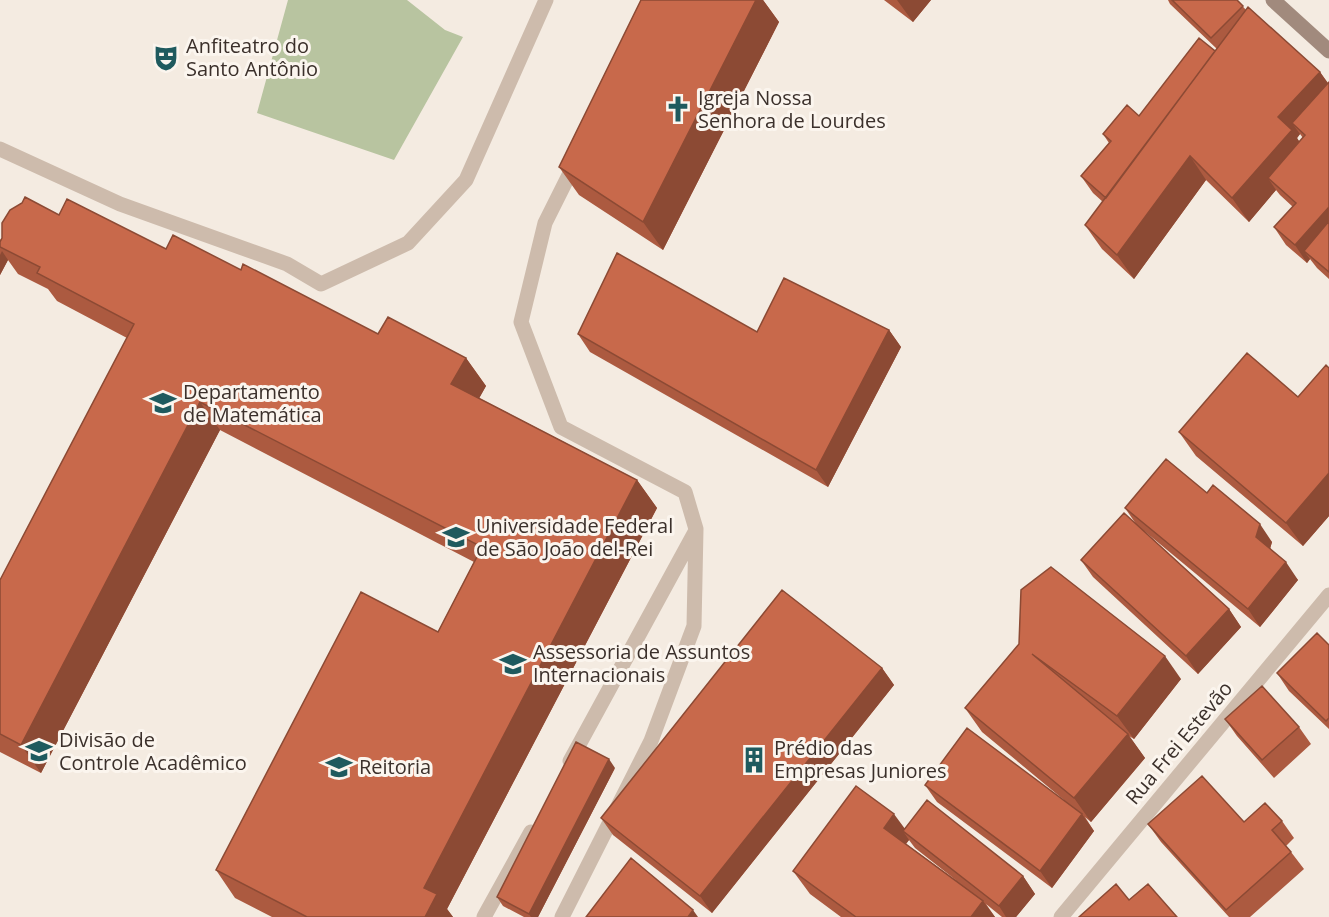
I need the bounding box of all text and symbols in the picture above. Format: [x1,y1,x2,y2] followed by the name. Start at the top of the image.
[186,32,318,82] place label: Anfiteatro do Santo Antônio
[151,43,181,73] theatre icon: Anfiteatro do Santo Antônio
[698,84,886,134] place label: Igreja Nossa Senhora de Lourdes
[663,94,693,124] church icon: Igreja Nossa Senhora de Lourdes
[183,378,322,428] place label: Departamento de Matemática
[148,388,178,418] school or university icon: Departamento de Matemática
[476,512,673,562] place label: Universidade Federal de São João del-Rei
[441,522,471,552] school or university icon: Universidade Federal de São João del-Rei
[533,638,750,688] place label: Assessoria de Assuntos Internacionais
[498,649,528,679] school or university icon: Assessoria de Assuntos Internacionais
[1119,675,1238,810] street label: Rua Frei Estevão
[59,726,247,776] place label: Divisão de Controle Acadêmico
[774,734,947,784] place label: Prédio das Empresas Juniores
[24,736,54,766] school or university icon: Divisão de Controle Acadêmico
[739,745,769,775] building icon: Prédio das Empresas Juniores
[324,752,354,782] school or university icon: Reitoria
[359,753,431,780] place label: Reitoria

